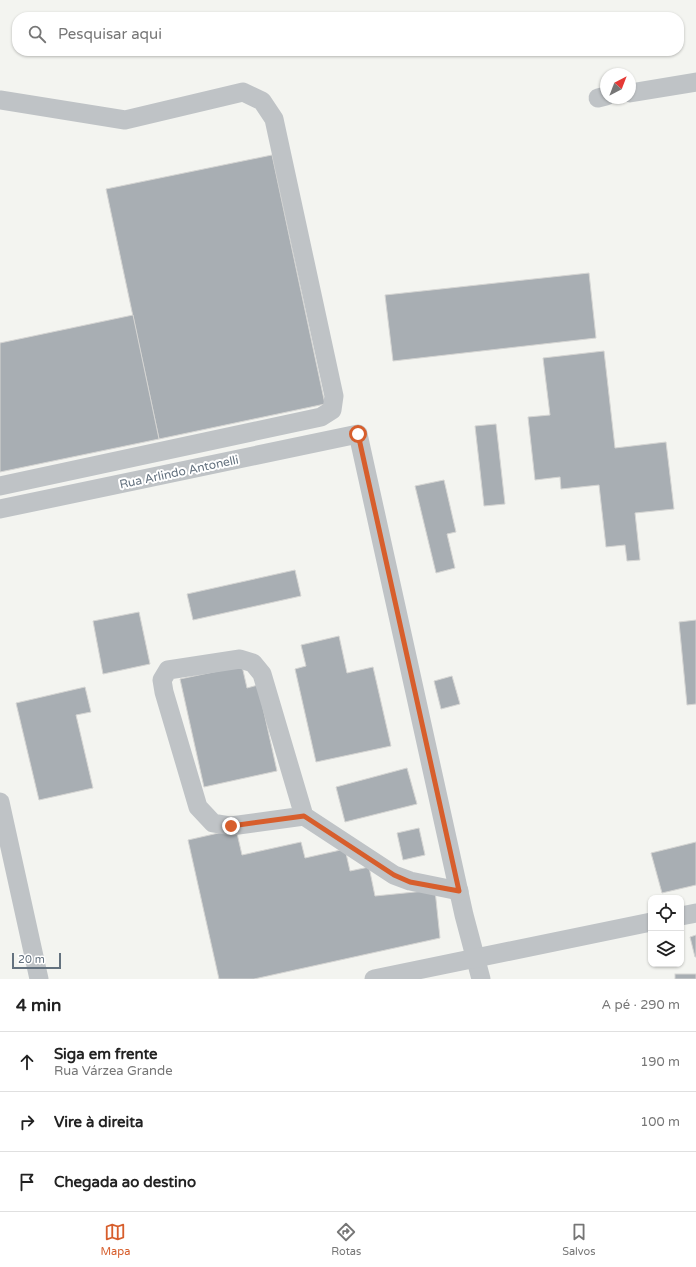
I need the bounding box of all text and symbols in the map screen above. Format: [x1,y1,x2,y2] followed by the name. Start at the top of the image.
[12,12,684,56] search box
[26,23,48,45] icon: search
[58,25,162,43] text: Pesquisar aqui
[600,68,636,104] north arrow
[349,425,367,443] route start
[118,453,240,491] street label: Rua Arlindo Antonelli
[222,817,240,835] route end
[648,895,684,967] map controls
[648,895,684,931] button: locate
[648,931,684,967] button: layers
[12,951,61,970] scale bar
[18,953,45,966] text: 20 m
[16,995,61,1016] text: 4 min
[601,997,680,1013] text: A pé · 290 m
[54,1045,158,1063] text: Siga em frente
[16,1051,38,1073] icon: ahead
[640,1054,680,1070] text: 190 m
[54,1063,173,1079] text: Rua Várzea Grande
[16,1111,38,1133] icon: right
[54,1113,143,1131] text: Vire à direita
[640,1114,680,1130] text: 100 m
[16,1171,38,1193] icon: arrive
[54,1173,196,1191] text: Chegada ao destino
[100,1221,130,1258] tab: Mapa
[331,1221,361,1258] tab: Rotas
[562,1221,596,1258] tab: Salvos

